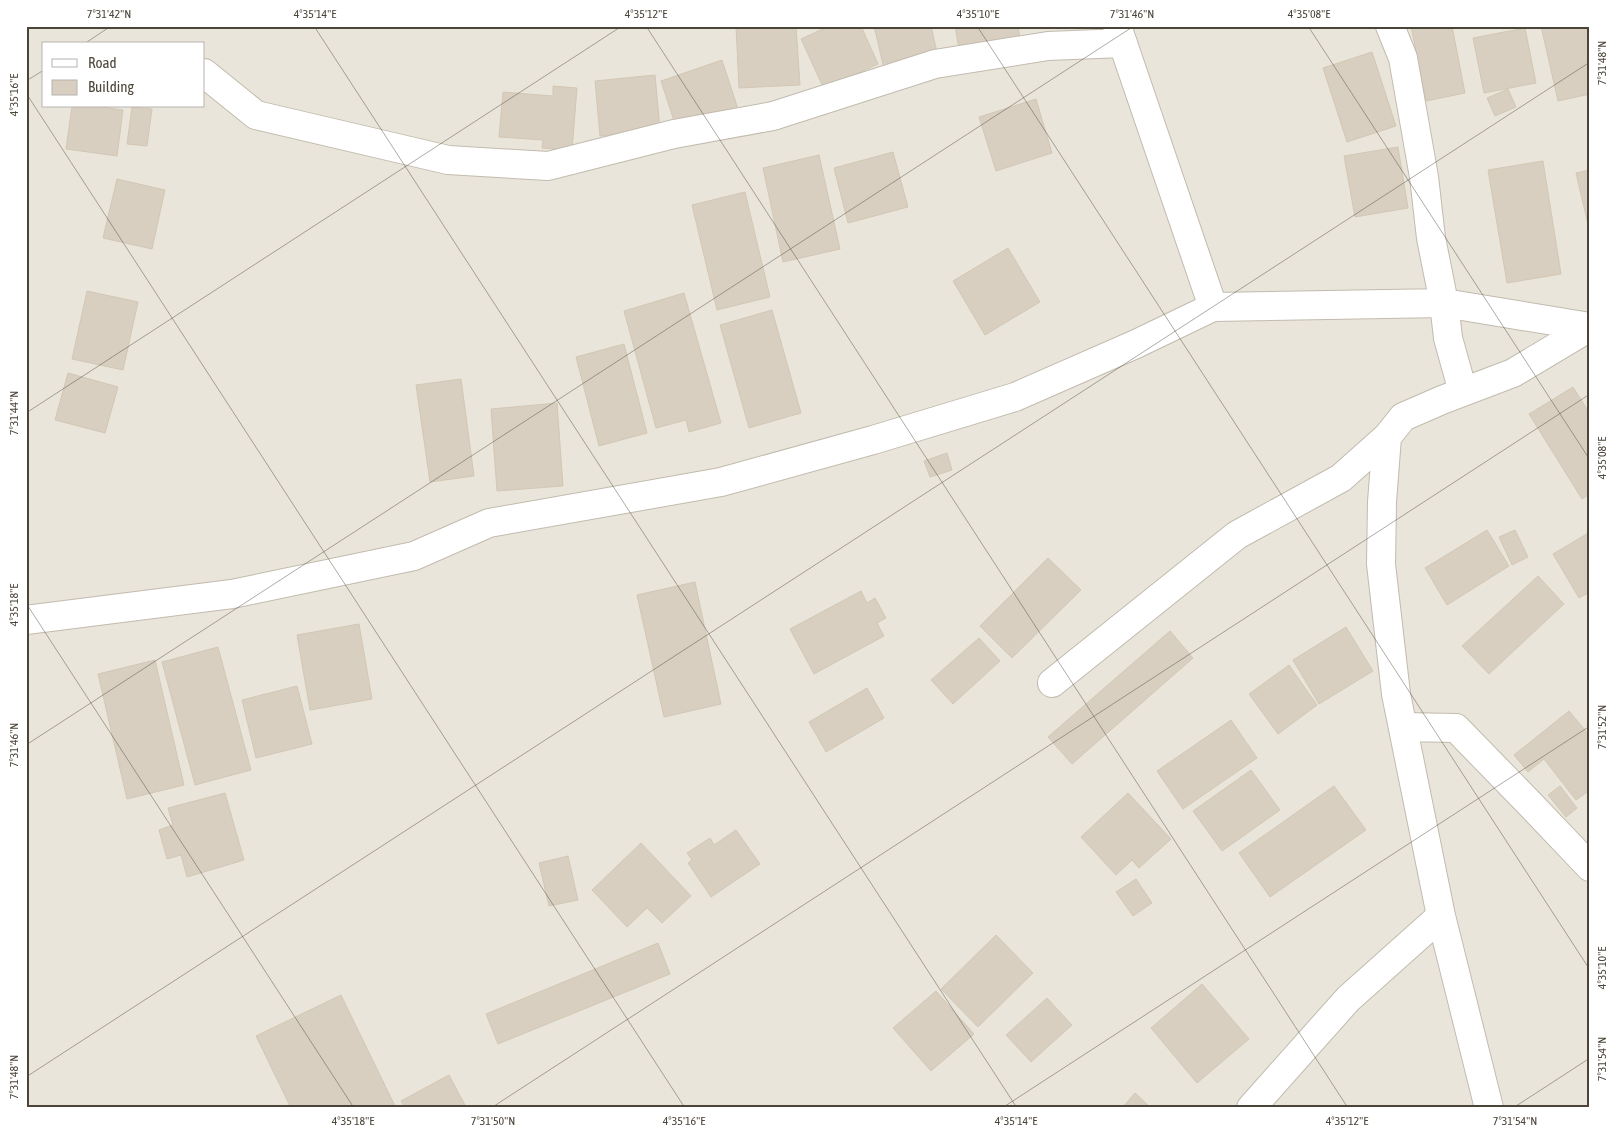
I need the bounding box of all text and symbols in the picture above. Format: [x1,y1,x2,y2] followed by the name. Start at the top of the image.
[87,7,131,21] text: 7°31'42"N
[294,7,336,21] text: 4°35'14"E
[625,7,667,21] text: 4°35'12"E
[957,7,999,21] text: 4°35'10"E
[1110,7,1154,21] text: 7°31'46"N
[1288,7,1330,21] text: 4°35'08"E
[1595,41,1609,85] text: 7°31'48"N
[42,42,205,108] legend
[88,54,117,71] text: Road
[7,74,21,116] text: 4°35'16"E
[88,78,134,95] text: Building
[7,391,21,435] text: 7°31'44"N
[1595,437,1609,479] text: 4°35'08"E
[7,584,21,626] text: 4°35'18"E
[1595,705,1609,749] text: 7°31'52"N
[7,723,21,767] text: 7°31'46"N
[1595,947,1609,989] text: 4°35'10"E
[1595,1037,1609,1081] text: 7°31'54"N
[7,1055,21,1099] text: 7°31'48"N
[332,1114,374,1128] text: 4°35'18"E
[471,1114,515,1128] text: 7°31'50"N
[663,1114,705,1128] text: 4°35'16"E
[995,1114,1037,1128] text: 4°35'14"E
[1326,1114,1368,1128] text: 4°35'12"E
[1493,1114,1537,1128] text: 7°31'54"N

